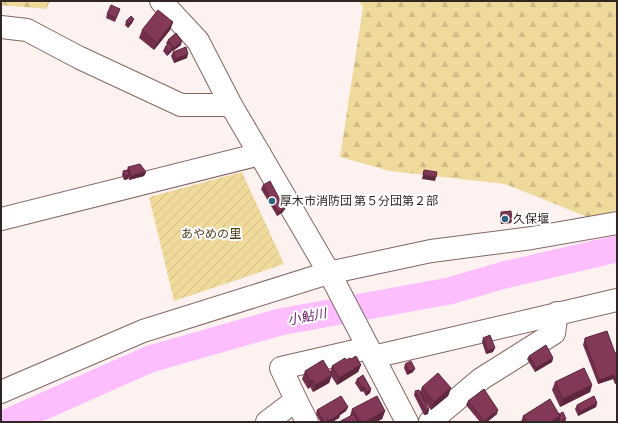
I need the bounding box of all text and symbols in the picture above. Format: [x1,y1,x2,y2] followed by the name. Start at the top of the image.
[280,194,438,209] place label: 厚木市消防団 第５分団第２部
[267,196,277,206] marker: 厚木市消防団 第５分団第２部
[513,212,549,227] place label: 久保堰
[500,214,510,224] marker: 久保堰
[181,227,241,242] park label: あやめの里
[286,305,330,329] water label: 小鮎川

